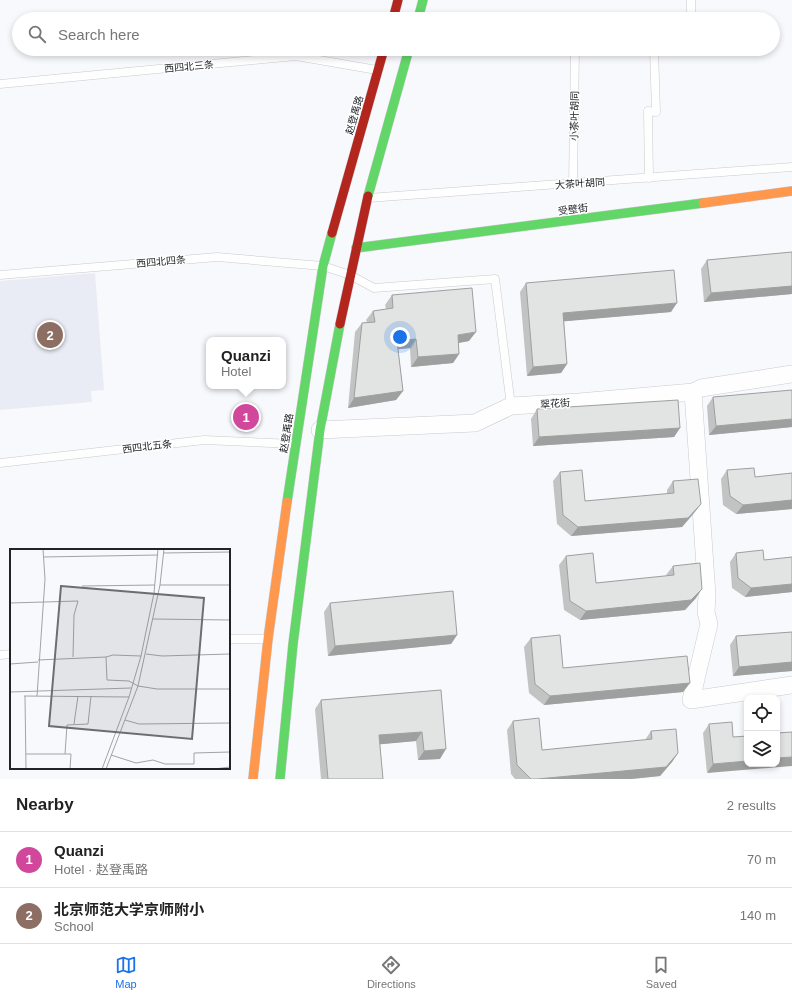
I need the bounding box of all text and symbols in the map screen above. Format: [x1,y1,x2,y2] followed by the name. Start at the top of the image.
[12,12,780,56] search box
[26,23,48,45] icon: search
[58,26,140,43] text: Search here
[164,59,214,74] street label: 西四北三条
[569,91,580,141] street label: 小茶叶胡同
[344,94,365,136] street label: 赵登禹路
[555,176,605,191] street label: 大茶叶胡同
[558,202,589,217] street label: 受壁街
[136,254,186,269] street label: 西四北四条
[37,320,63,350] pin: 2
[390,327,410,347] your location
[206,337,286,389] popup
[221,347,271,364] text: Quanzi
[221,364,251,379] text: Hotel
[540,397,570,410] street label: 翠花街
[233,402,259,432] pin: 1
[278,412,295,454] street label: 赵登禹路
[122,438,173,455] street label: 西四北五条
[10,549,230,769] inset map
[744,695,780,767] map controls
[744,695,780,731] button: locate
[744,731,780,767] button: layers
[16,795,74,814] text: Nearby
[727,798,776,813] text: 2 results
[54,842,104,859] text: Quanzi
[25,852,33,867] text: 1
[747,852,776,867] text: 70 m
[54,862,148,877] text: Hotel · 赵登禹路
[54,901,204,918] text: 北京师范大学京师附小
[25,908,33,923] text: 2
[740,908,776,923] text: 140 m
[54,919,94,934] text: School
[115,954,137,990] tab: Map
[367,954,416,990] tab: Directions
[646,954,677,990] tab: Saved

